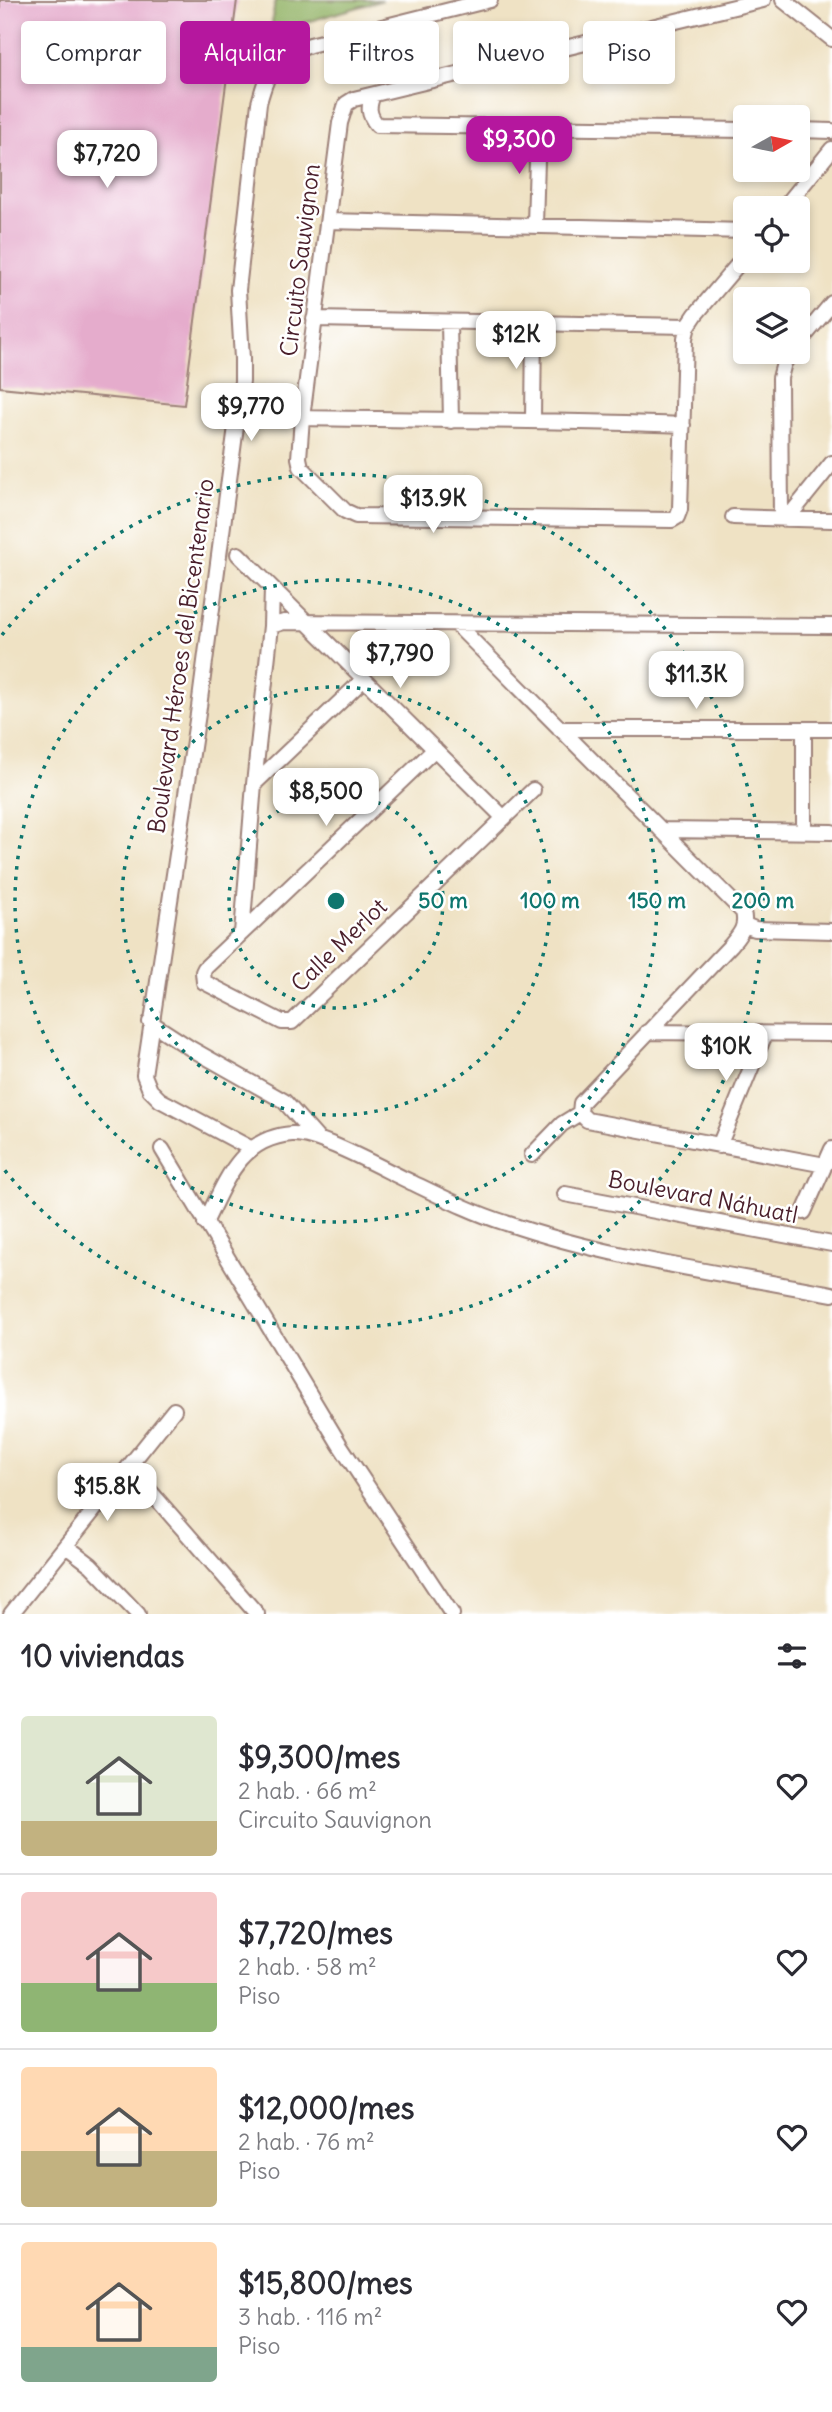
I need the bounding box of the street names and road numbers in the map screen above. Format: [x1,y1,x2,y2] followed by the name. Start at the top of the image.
[273,162,326,358] street label: Circuito Sauvignon
[141,477,220,835] street label: Boulevard Héroes del Bicentenario
[285,892,393,998] street label: Calle Merlot
[606,1164,800,1229] street label: Boulevard Náhuatl

